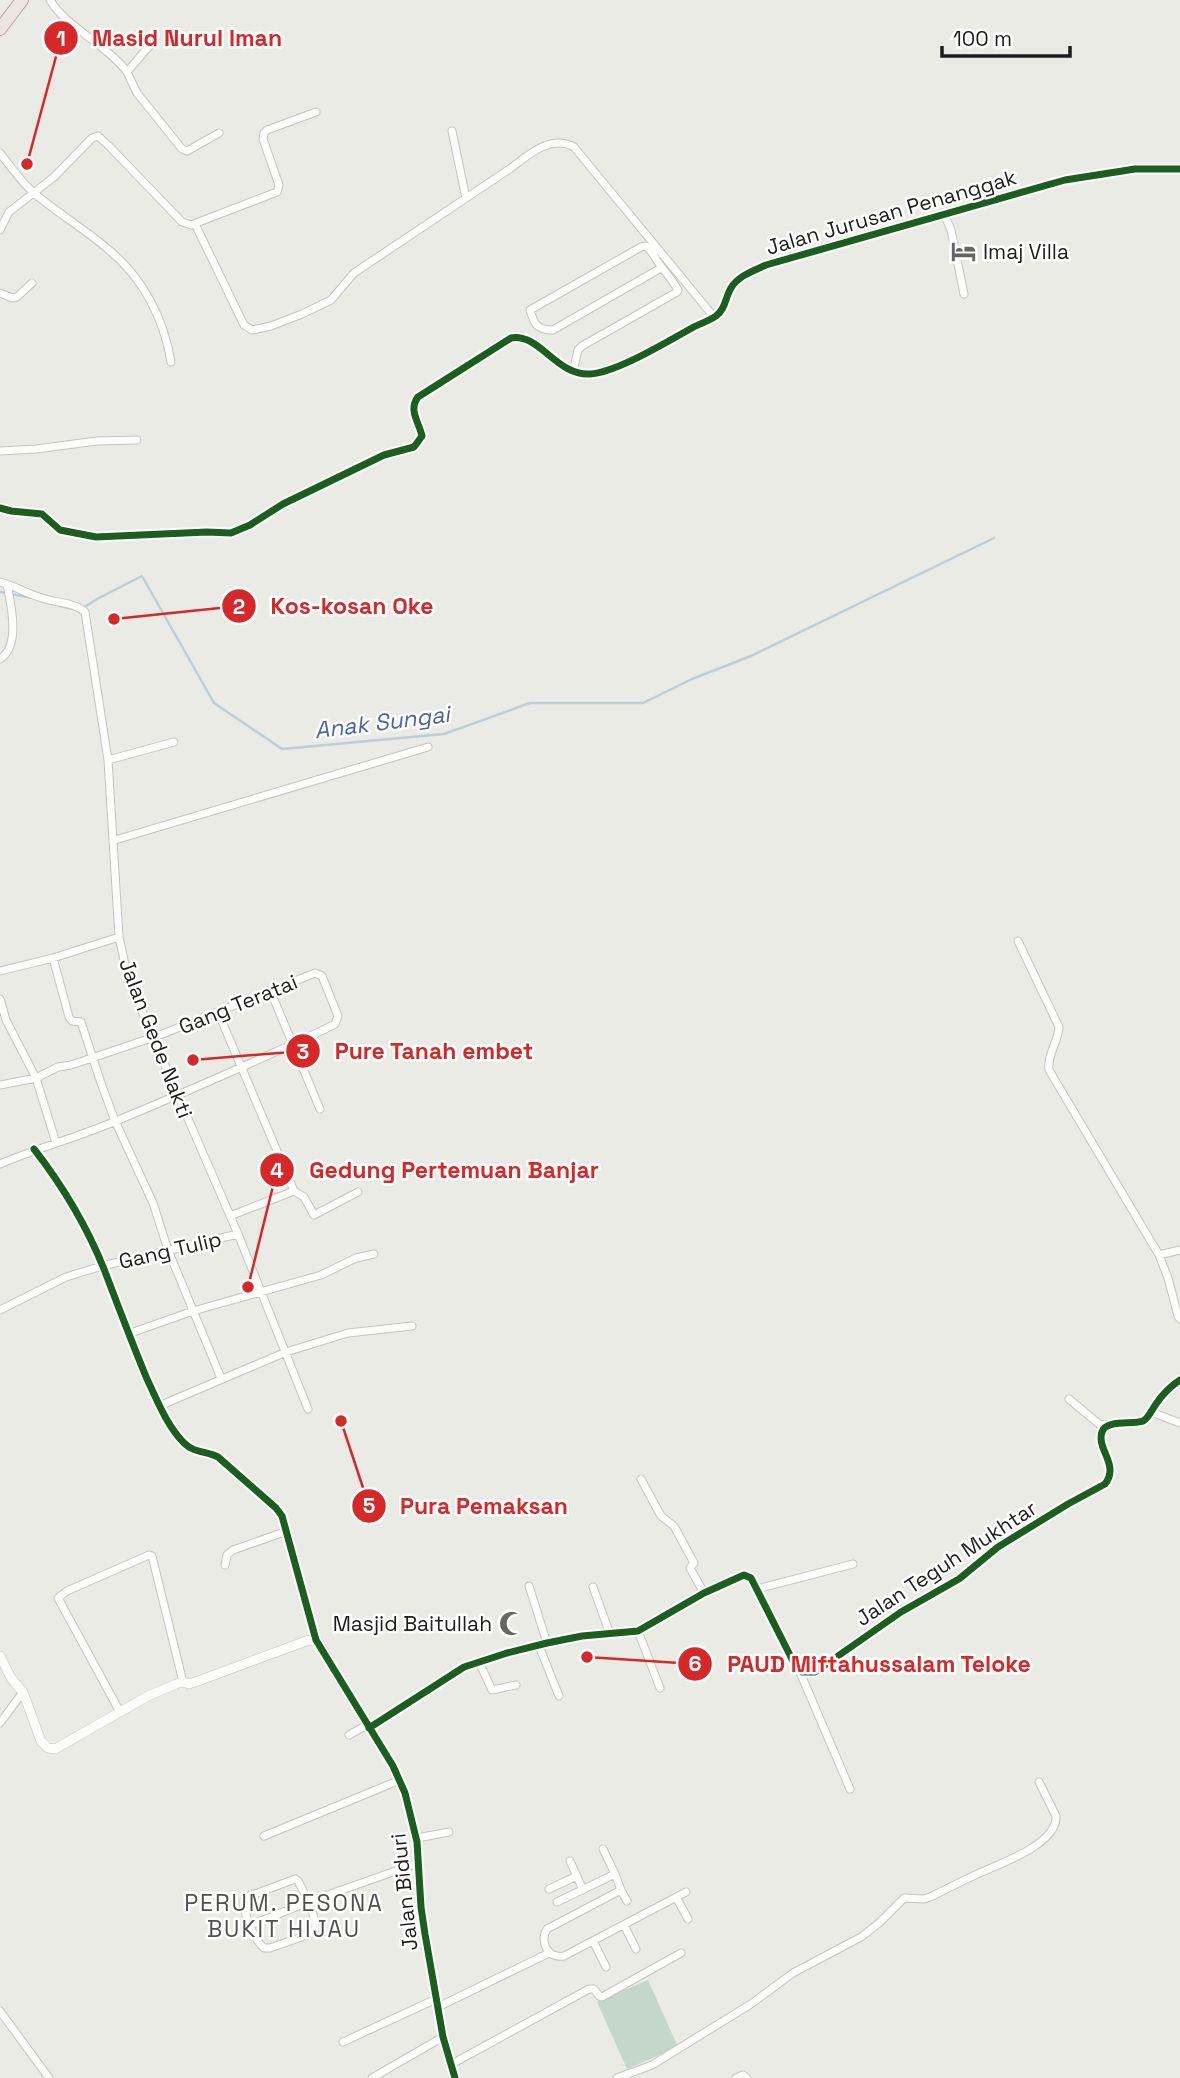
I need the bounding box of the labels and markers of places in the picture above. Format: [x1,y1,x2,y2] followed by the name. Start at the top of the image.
[43,16,296,60] callout: Masid Nurul Iman
[949,237,977,265] hotel icon: Imaj Villa
[983,238,1069,265] place label: Imaj Villa
[221,584,447,628] callout: Kos-kosan Oke
[285,1029,547,1073] callout: Pure Tanah embet
[260,1148,613,1192] callout: Gedung Pertemuan Banjar
[351,1484,582,1528] callout: Pura Pemaksan
[498,1609,526,1637] mosque icon: Masjid Baitullah
[333,1610,492,1637] place label: Masjid Baitullah
[678,1642,1045,1686] callout: PAUD Miftahussalam Teloke

